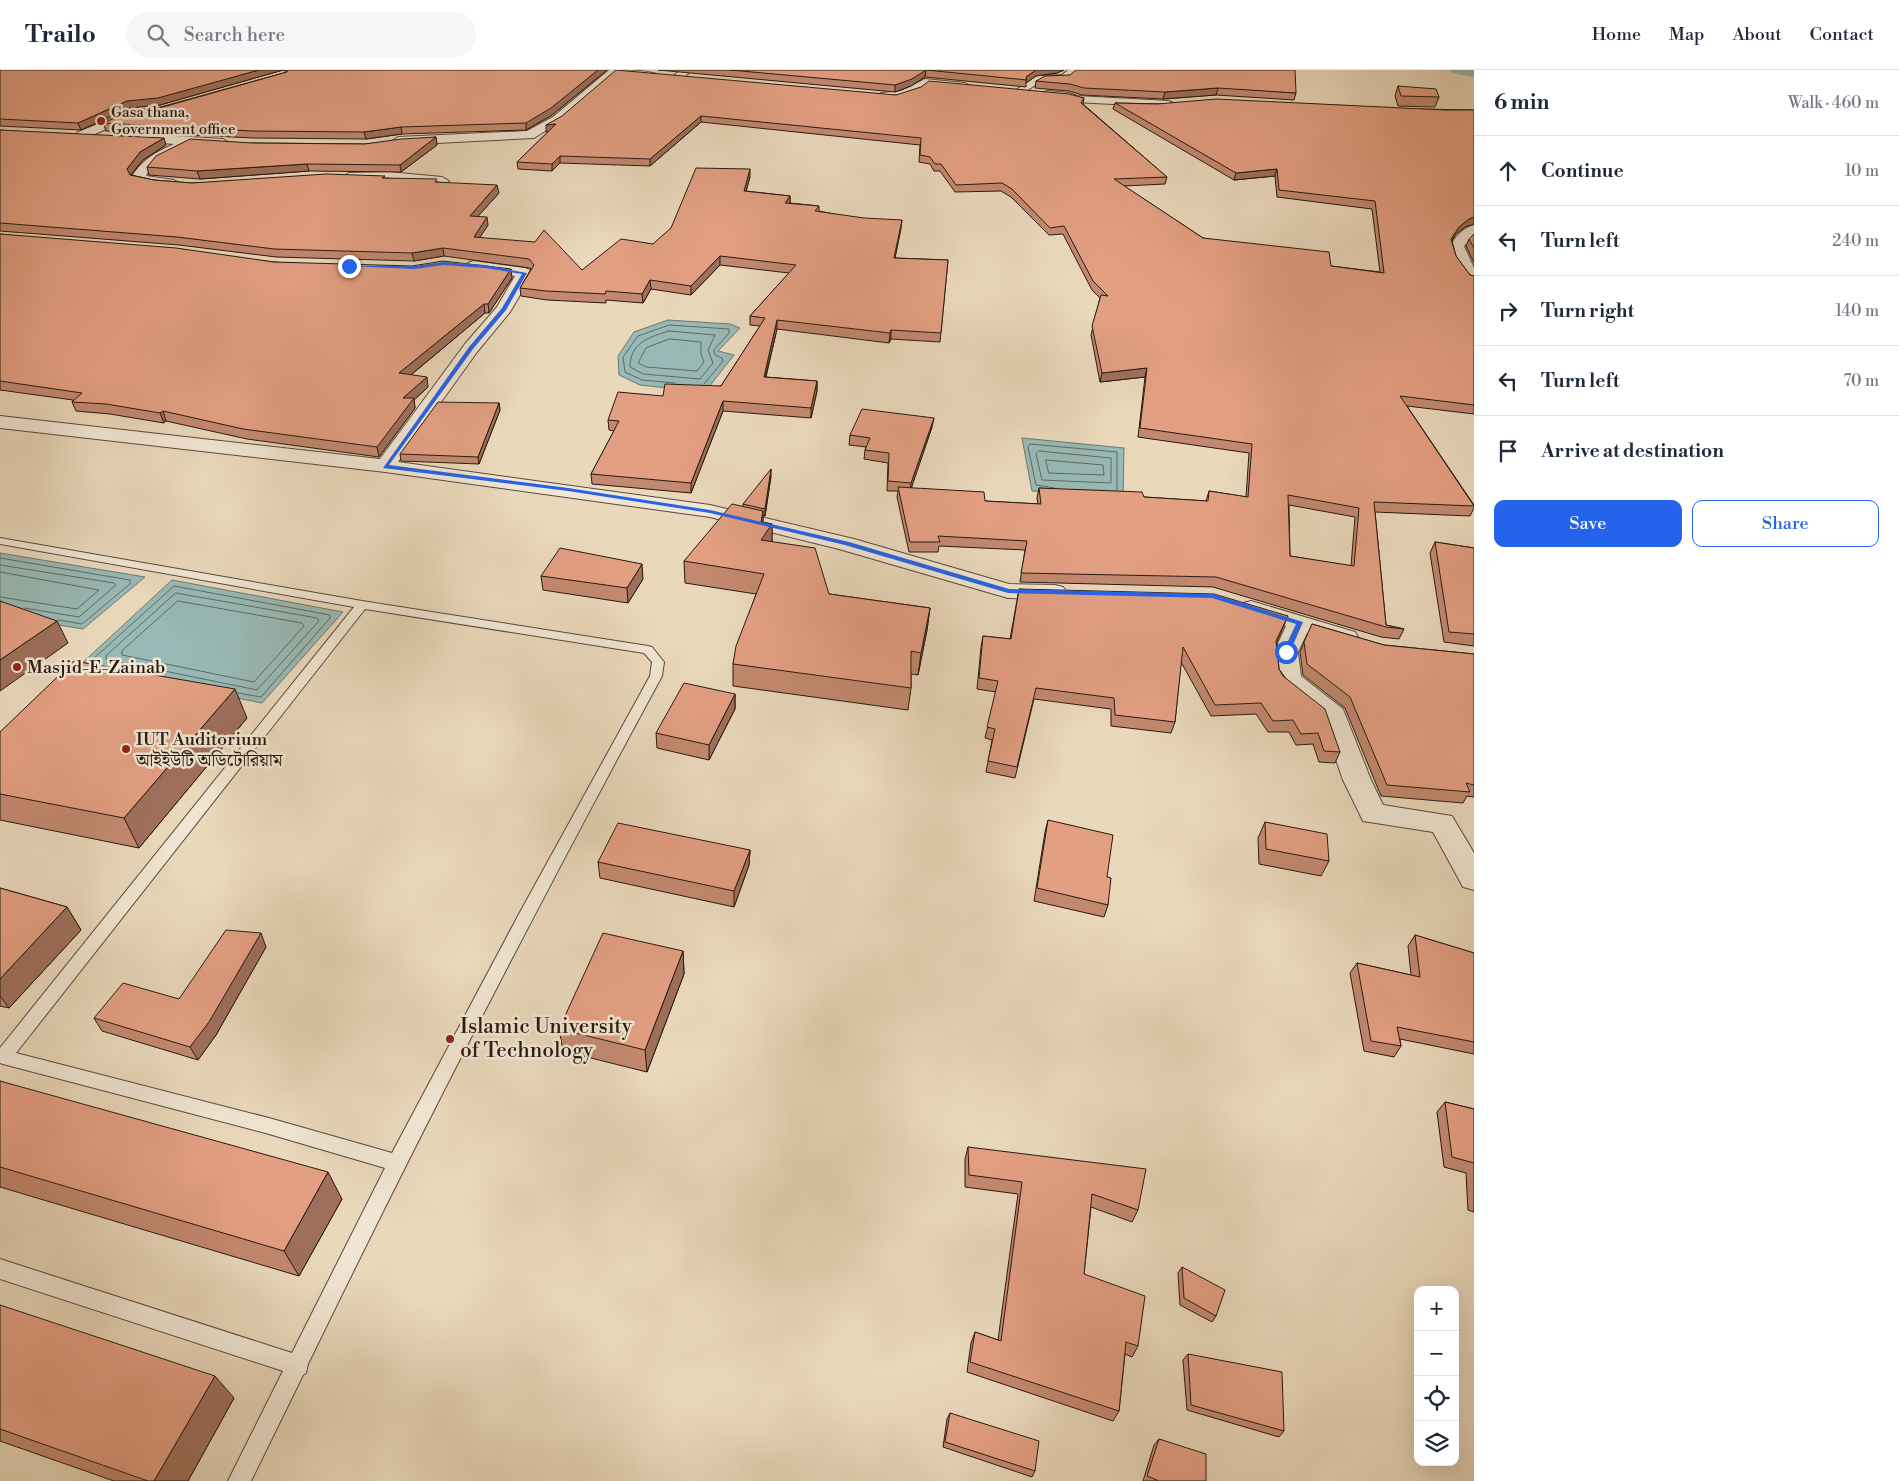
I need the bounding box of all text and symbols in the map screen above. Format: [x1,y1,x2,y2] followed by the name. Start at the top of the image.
[126,12,476,57] search box
[25,20,96,50] text: Trailo
[144,21,172,49] icon: search
[184,23,285,47] text: Search here
[1592,23,1641,46] text: Home
[1669,23,1705,46] text: Map
[1733,23,1782,46] text: About
[1810,23,1874,46] text: Contact
[1494,90,1549,116] text: 6 min
[1788,93,1879,113] text: Walk · 460 m
[111,103,236,139] place label: Gasa thana, Government office
[95,115,107,127] marker: Gasa thana, Government office
[1494,157,1522,185] icon: ahead
[1541,159,1624,183] text: Continue
[1845,161,1879,181] text: 10 m
[1494,227,1522,255] icon: left
[1541,229,1620,253] text: Turn left
[1832,231,1879,251] text: 240 m
[338,255,361,278] route end
[1494,297,1522,325] icon: right
[1541,299,1634,323] text: Turn right
[1835,301,1879,321] text: 140 m
[1494,367,1522,395] icon: left
[1541,369,1620,393] text: Turn left
[1843,371,1879,391] text: 70 m
[1494,437,1522,465] icon: arrive
[1541,439,1724,463] text: Arrive at destination
[1494,500,1682,547] button: Save
[1692,500,1879,547] button: Share
[1275,641,1298,664] route start
[27,656,165,679] place label: Masjid-E-Zainab
[11,661,23,673] marker: Masjid-E-Zainab
[135,728,284,772] place label: IUT Auditorium আইইউটি অডিটোরিয়াম
[120,743,132,755] marker: IUT Auditorium আইইউটি অডিটোরিয়াম
[460,1014,633,1064] place label: Islamic University of Technology
[444,1033,456,1045] marker: Islamic University of Technology
[1414,1286,1459,1466] map controls
[1414,1286,1459,1331] button: +
[1414,1331,1459,1376] button: −
[1414,1376,1459,1421] button: locate
[1414,1421,1459,1466] button: layers

